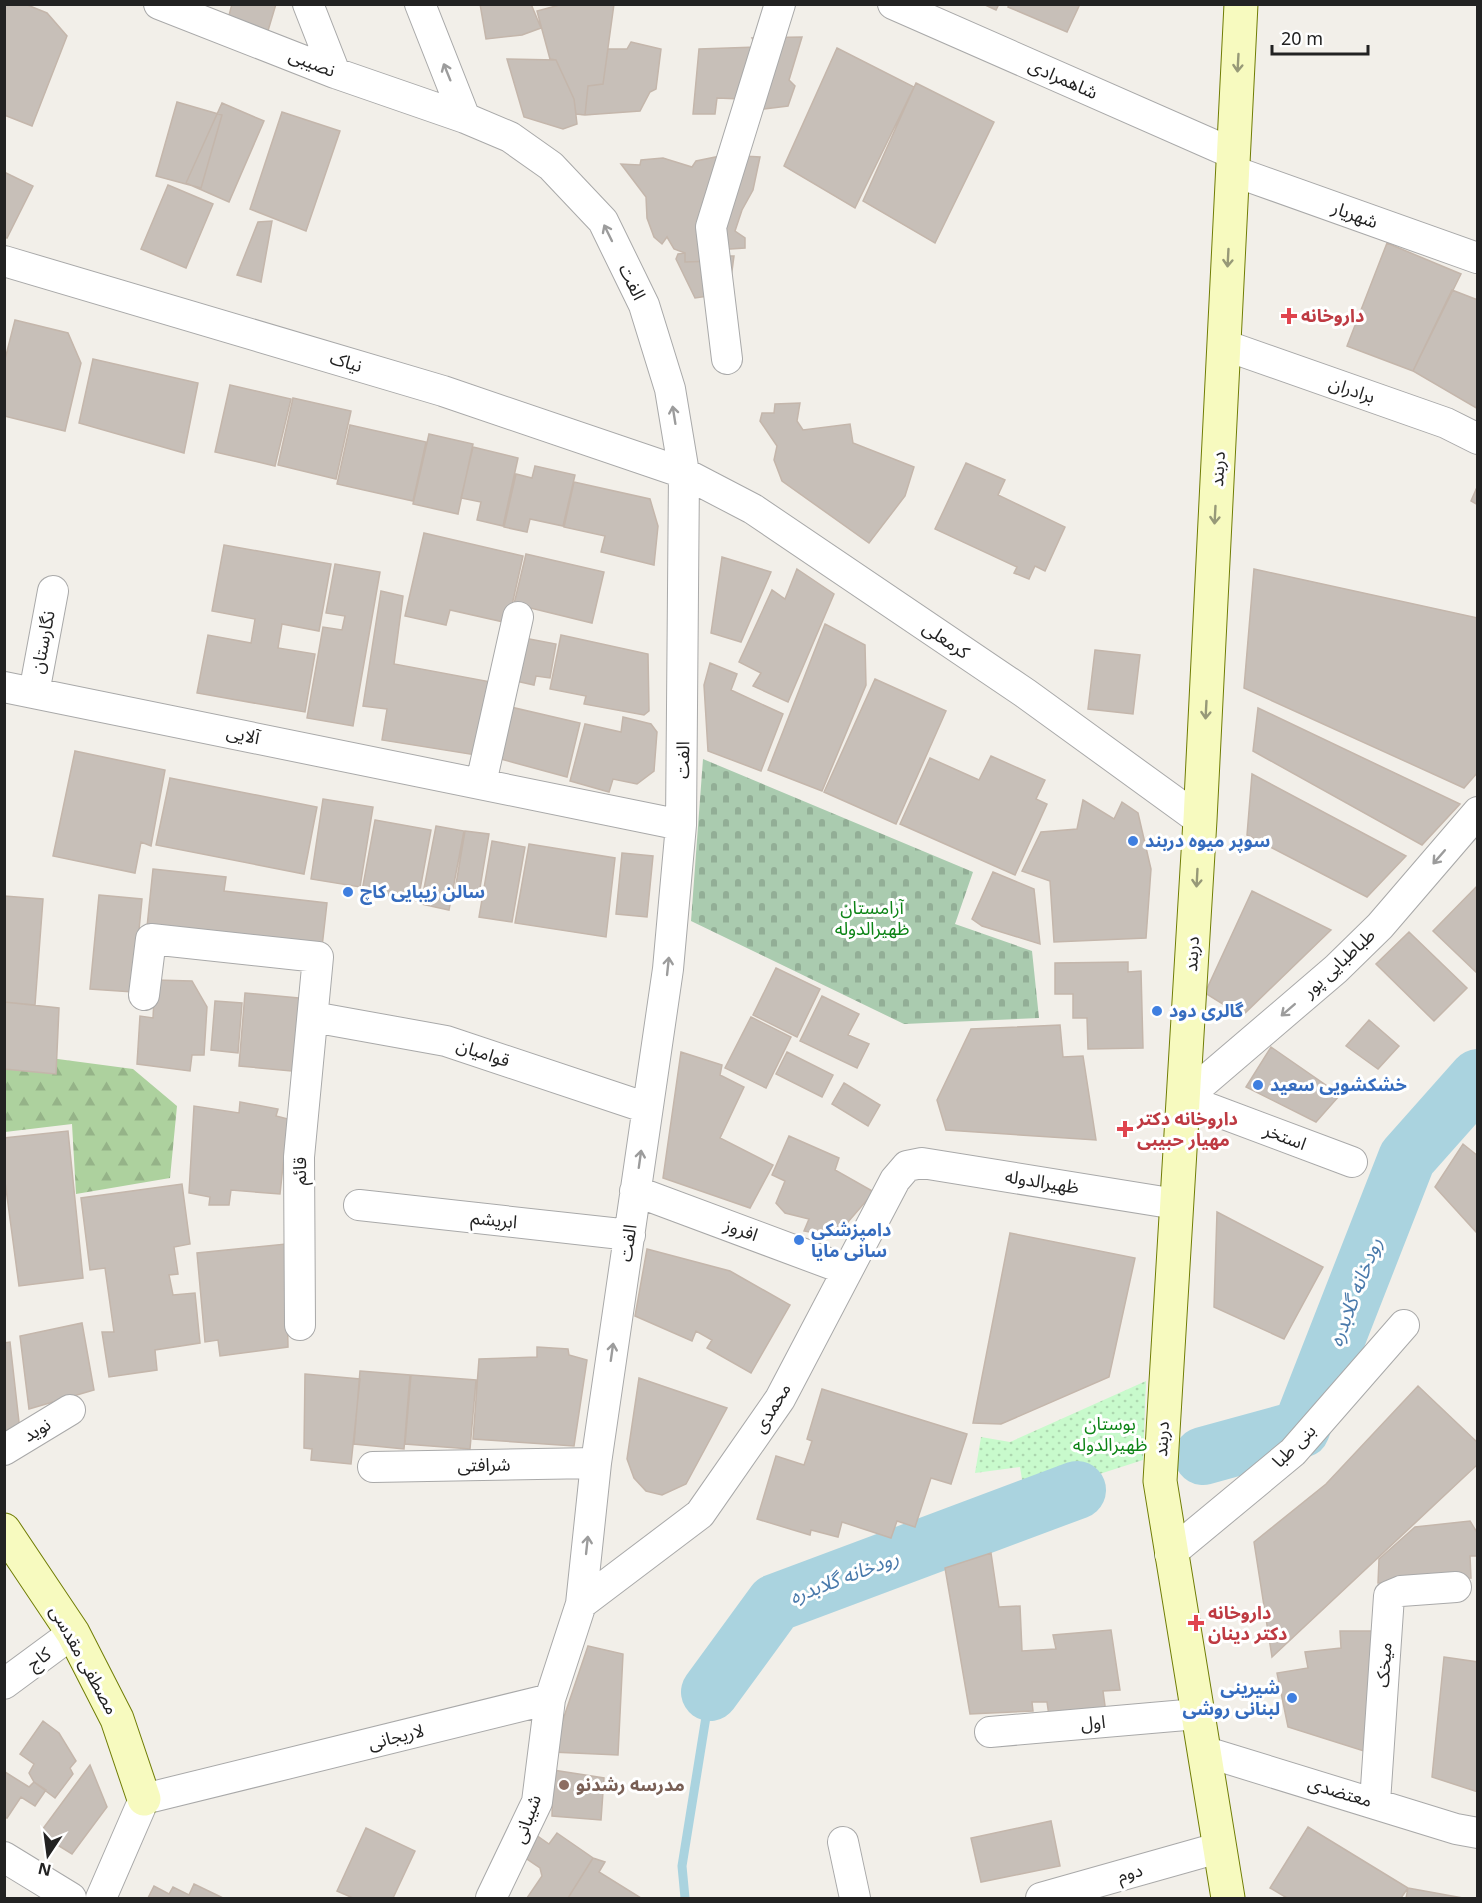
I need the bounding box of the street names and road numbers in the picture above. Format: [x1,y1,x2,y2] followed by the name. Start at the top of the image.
[286,42,339,82] street label: نصیبی
[1025,52,1102,104] street label: شاهمرادی
[1328,194,1382,233] street label: شهریار
[614,259,652,304] street label: الفت
[327,345,365,377] street label: نیاک
[1326,370,1379,408] street label: برادران
[1204,451,1230,487] street label: دربند
[24,608,60,675] street label: نگارستان
[919,615,975,664] street label: کرمعلی
[224,719,263,749] street label: آلایی
[670,741,694,779] street label: الفت
[1296,922,1380,1003] street label: طباطبایی پور
[1178,936,1204,972] street label: دربند
[454,1032,513,1072] street label: قوامیان
[1260,1117,1310,1155] street label: استخر
[287,1157,313,1185] street label: قائم
[1003,1163,1081,1199] street label: ظهیرالدوله
[470,1205,518,1235] street label: ابریشم
[720,1212,761,1246] street label: افروز
[613,1223,642,1263] street label: الفت
[747,1378,796,1437] street label: محمدی
[18,1412,55,1447] street label: نوید
[1266,1418,1320,1472] street label: بنی طبا
[1148,1421,1174,1457] street label: دربند
[457,1452,511,1476] street label: شرافتی
[45,1601,125,1718] street label: مصطفی مقدسی
[22,1641,57,1677] street label: کاج
[1369,1642,1397,1688] street label: میخک
[1079,1709,1106,1735] street label: اول
[365,1718,426,1755] street label: لاریجانی
[1305,1770,1375,1812] street label: معتضدی
[506,1791,546,1846] street label: شیبانی
[1114,1857,1146,1890] street label: دوم

